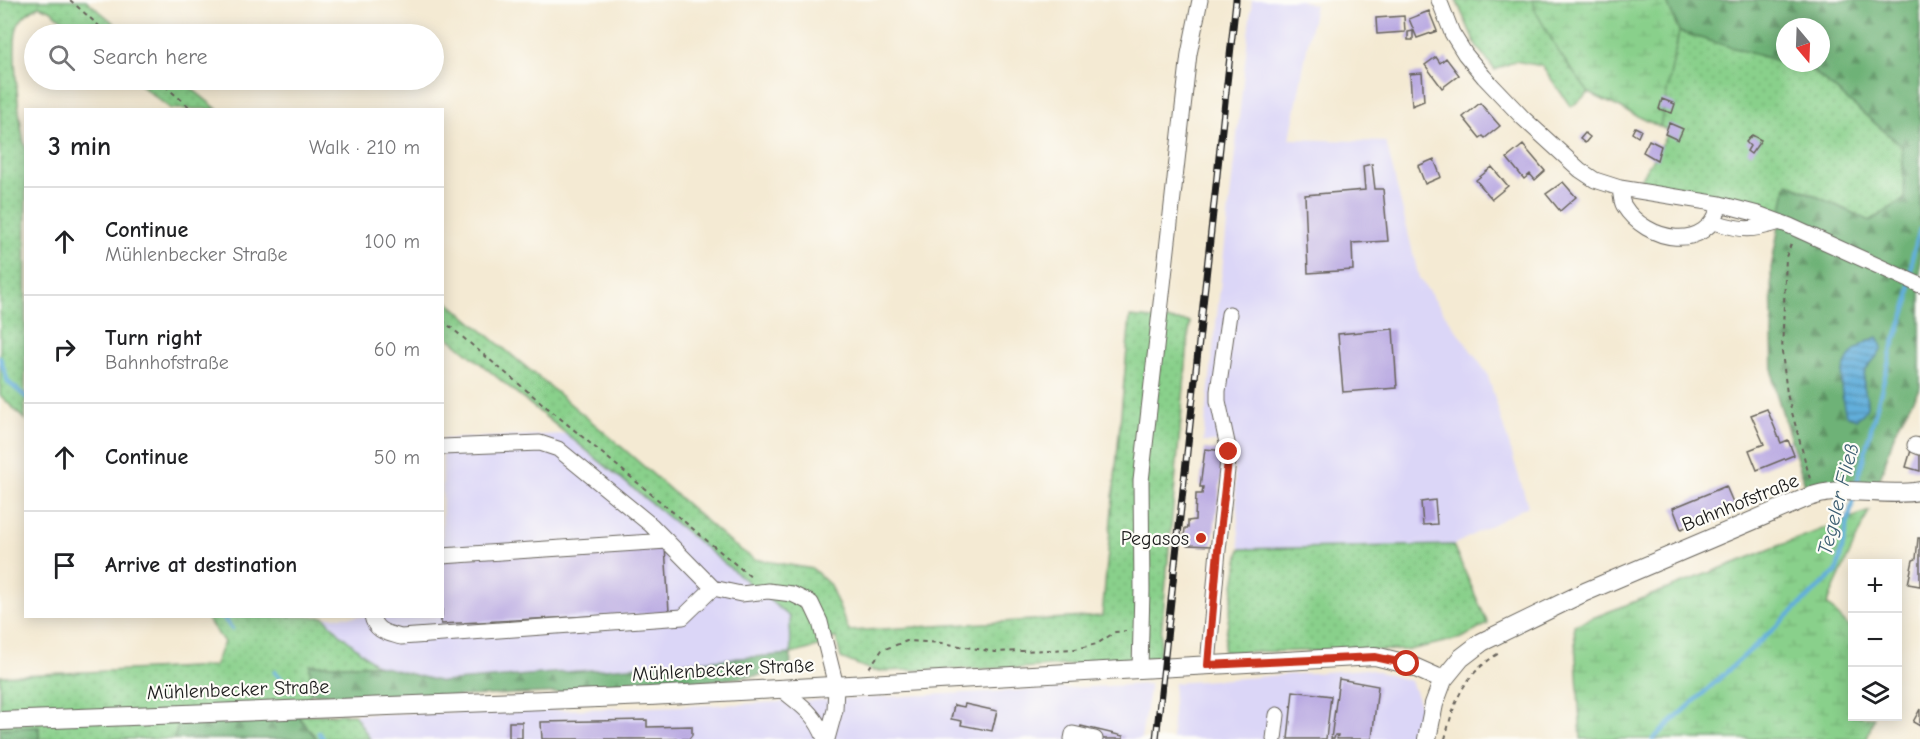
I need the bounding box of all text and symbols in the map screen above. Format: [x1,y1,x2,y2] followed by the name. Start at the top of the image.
[1776,18,1830,72] north arrow
[24,24,444,90] search box
[45,41,78,74] icon: search
[93,44,208,70] text: Search here
[48,132,111,162] text: 3 min
[309,136,420,159] text: Walk · 210 m
[105,217,188,243] text: Continue
[48,225,81,258] icon: ahead
[365,230,420,253] text: 100 m
[105,243,288,266] text: Mühlenbecker Straße
[105,325,202,351] text: Turn right
[48,333,81,366] icon: right
[374,338,420,361] text: 60 m
[105,351,229,374] text: Bahnhofstraße
[1215,438,1241,464] route end
[1812,440,1864,558] water label: Tegeler Fließ
[48,441,81,474] icon: ahead
[105,444,188,470] text: Continue
[374,446,420,469] text: 50 m
[1679,469,1802,536] street label: Bahnhofstraße
[1121,527,1189,550] place label: Pegasos
[1194,531,1208,545] marker: Pegasos
[48,549,81,582] icon: arrive
[105,552,297,578] text: Arrive at destination
[1848,559,1902,721] map controls
[1848,559,1902,613] button: +
[1848,613,1902,667] button: −
[1393,650,1419,676] route start
[631,653,815,686] street label: Mühlenbecker Straße
[1848,667,1902,721] button: layers
[146,675,330,704] street label: Mühlenbecker Straße

